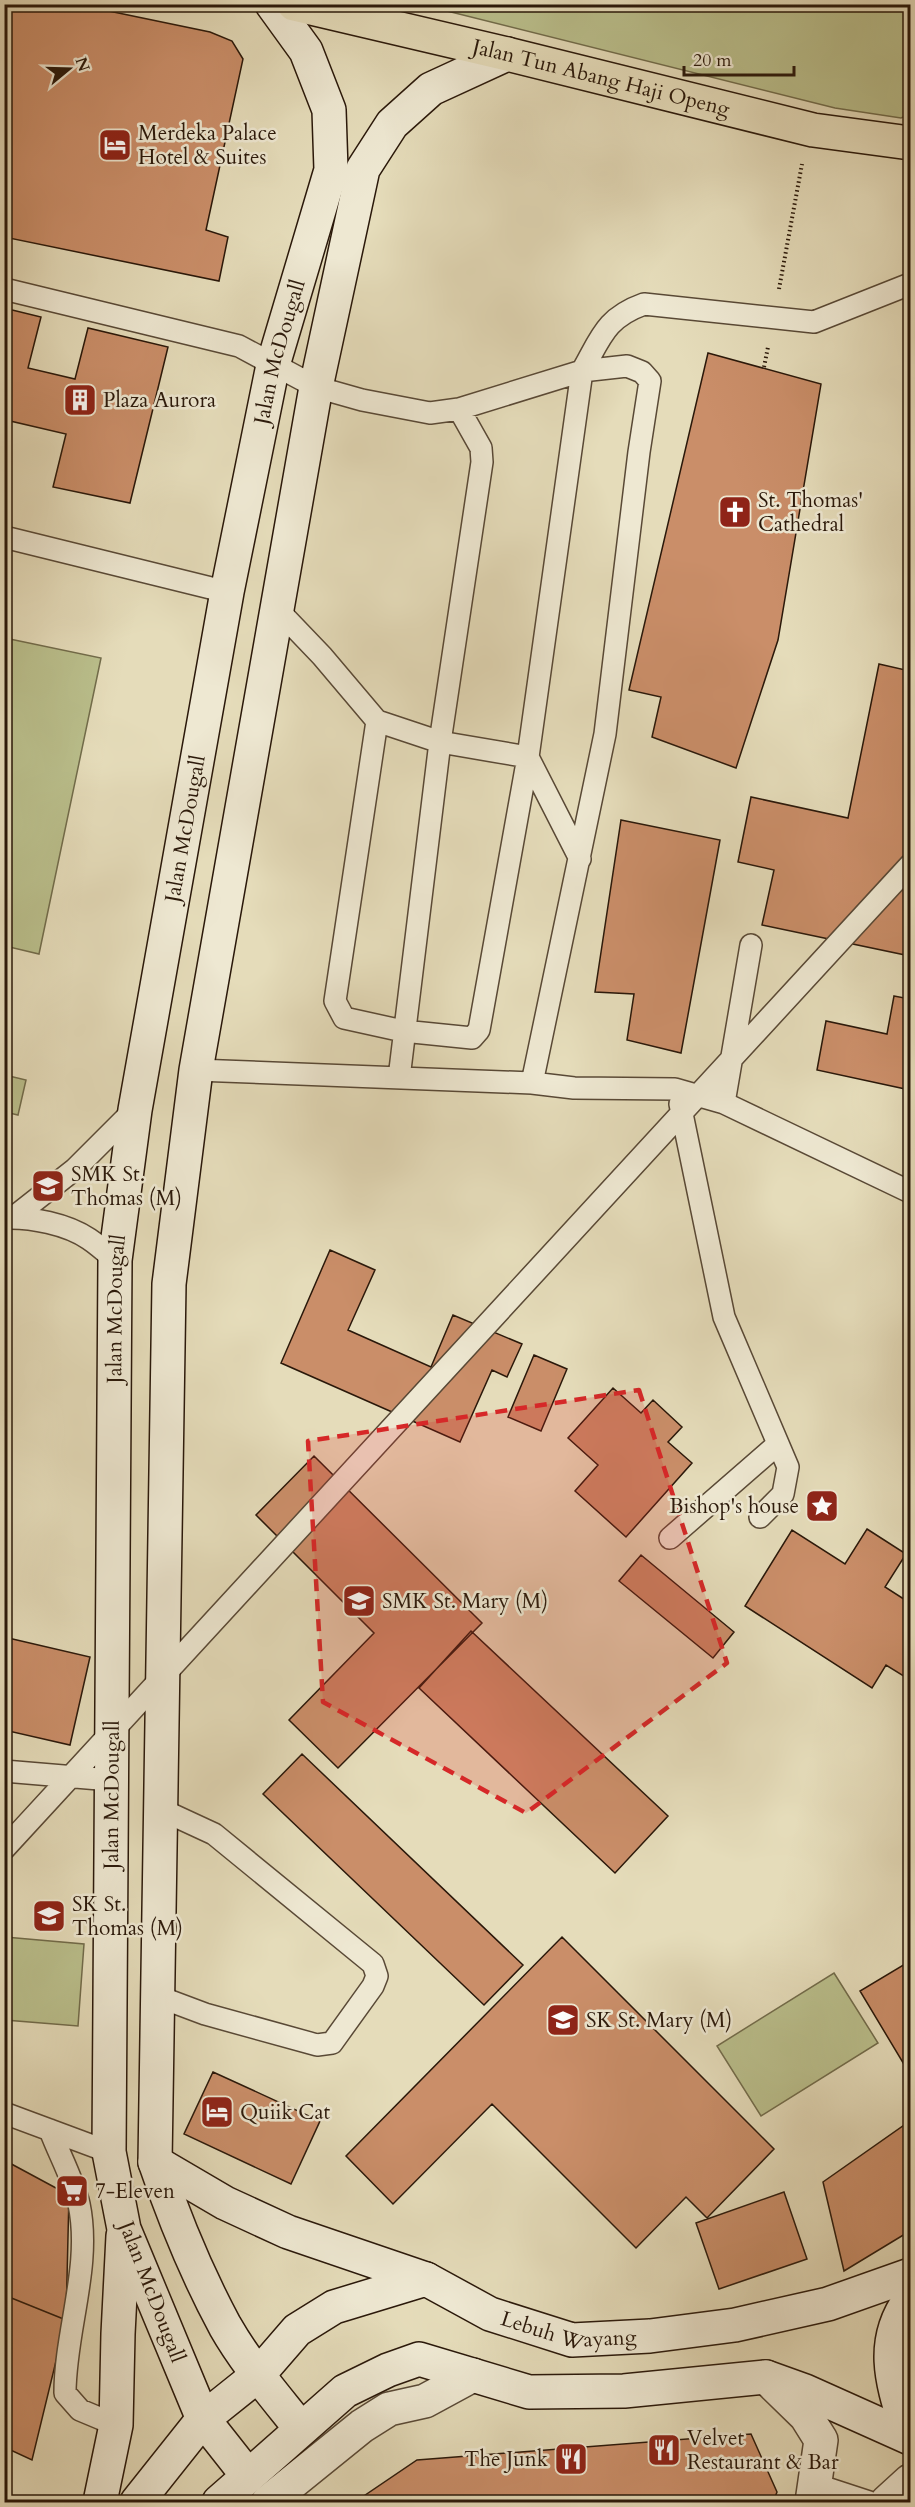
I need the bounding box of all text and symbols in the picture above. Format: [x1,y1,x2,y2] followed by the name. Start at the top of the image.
[467,31,733,123] street label: Jalan Tun Abang Haji Openg
[39,39,99,99] north arrow
[684,39,794,77] scale bar
[693,48,732,73] text: 20 m
[70,54,95,75] text: N
[138,119,277,172] place label: Merdeka Palace Hotel & Suites
[97,127,133,163] hotel icon: Merdeka Palace Hotel & Suites
[246,276,312,430] street label: Jalan McDougall
[62,382,98,418] building icon: Plaza Aurora
[103,386,216,415] place label: Plaza Aurora
[758,486,863,539] place label: St. Thomas' Cathedral
[717,494,753,530] church icon: St. Thomas' Cathedral
[157,753,212,907] street label: Jalan McDougall
[71,1160,182,1213] place label: SMK St. Thomas (M)
[30,1168,66,1204] school or university icon: SMK St. Thomas (M)
[100,1233,133,1386] street label: Jalan McDougall
[804,1488,840,1524] place icon: Bishop's house
[669,1492,799,1521] place label: Bishop's house
[341,1583,377,1619] school or university icon: SMK St. Mary (M)
[382,1587,548,1616] place label: SMK St. Mary (M)
[96,1720,126,1872] street label: Jalan McDougall
[72,1890,183,1943] place label: SK St. Thomas (M)
[31,1898,67,1934] school or university icon: SK St. Thomas (M)
[545,2002,581,2038] school or university icon: SK St. Mary (M)
[586,2006,732,2035] place label: SK St. Mary (M)
[199,2094,235,2130] hotel icon: Quiik Cat
[240,2098,330,2127] place label: Quiik Cat
[54,2173,90,2209] supermarket icon: 7-Eleven
[95,2177,175,2206] place label: 7-Eleven
[111,2214,192,2367] street label: Jalan McDougall
[497,2304,637,2358] street label: Lebuh Wayang
[687,2424,839,2477] place label: Velvet Restaurant & Bar
[646,2432,682,2468] restaurant icon: Velvet Restaurant & Bar
[553,2441,589,2477] restaurant icon: The Junk
[464,2445,549,2474] place label: The Junk

